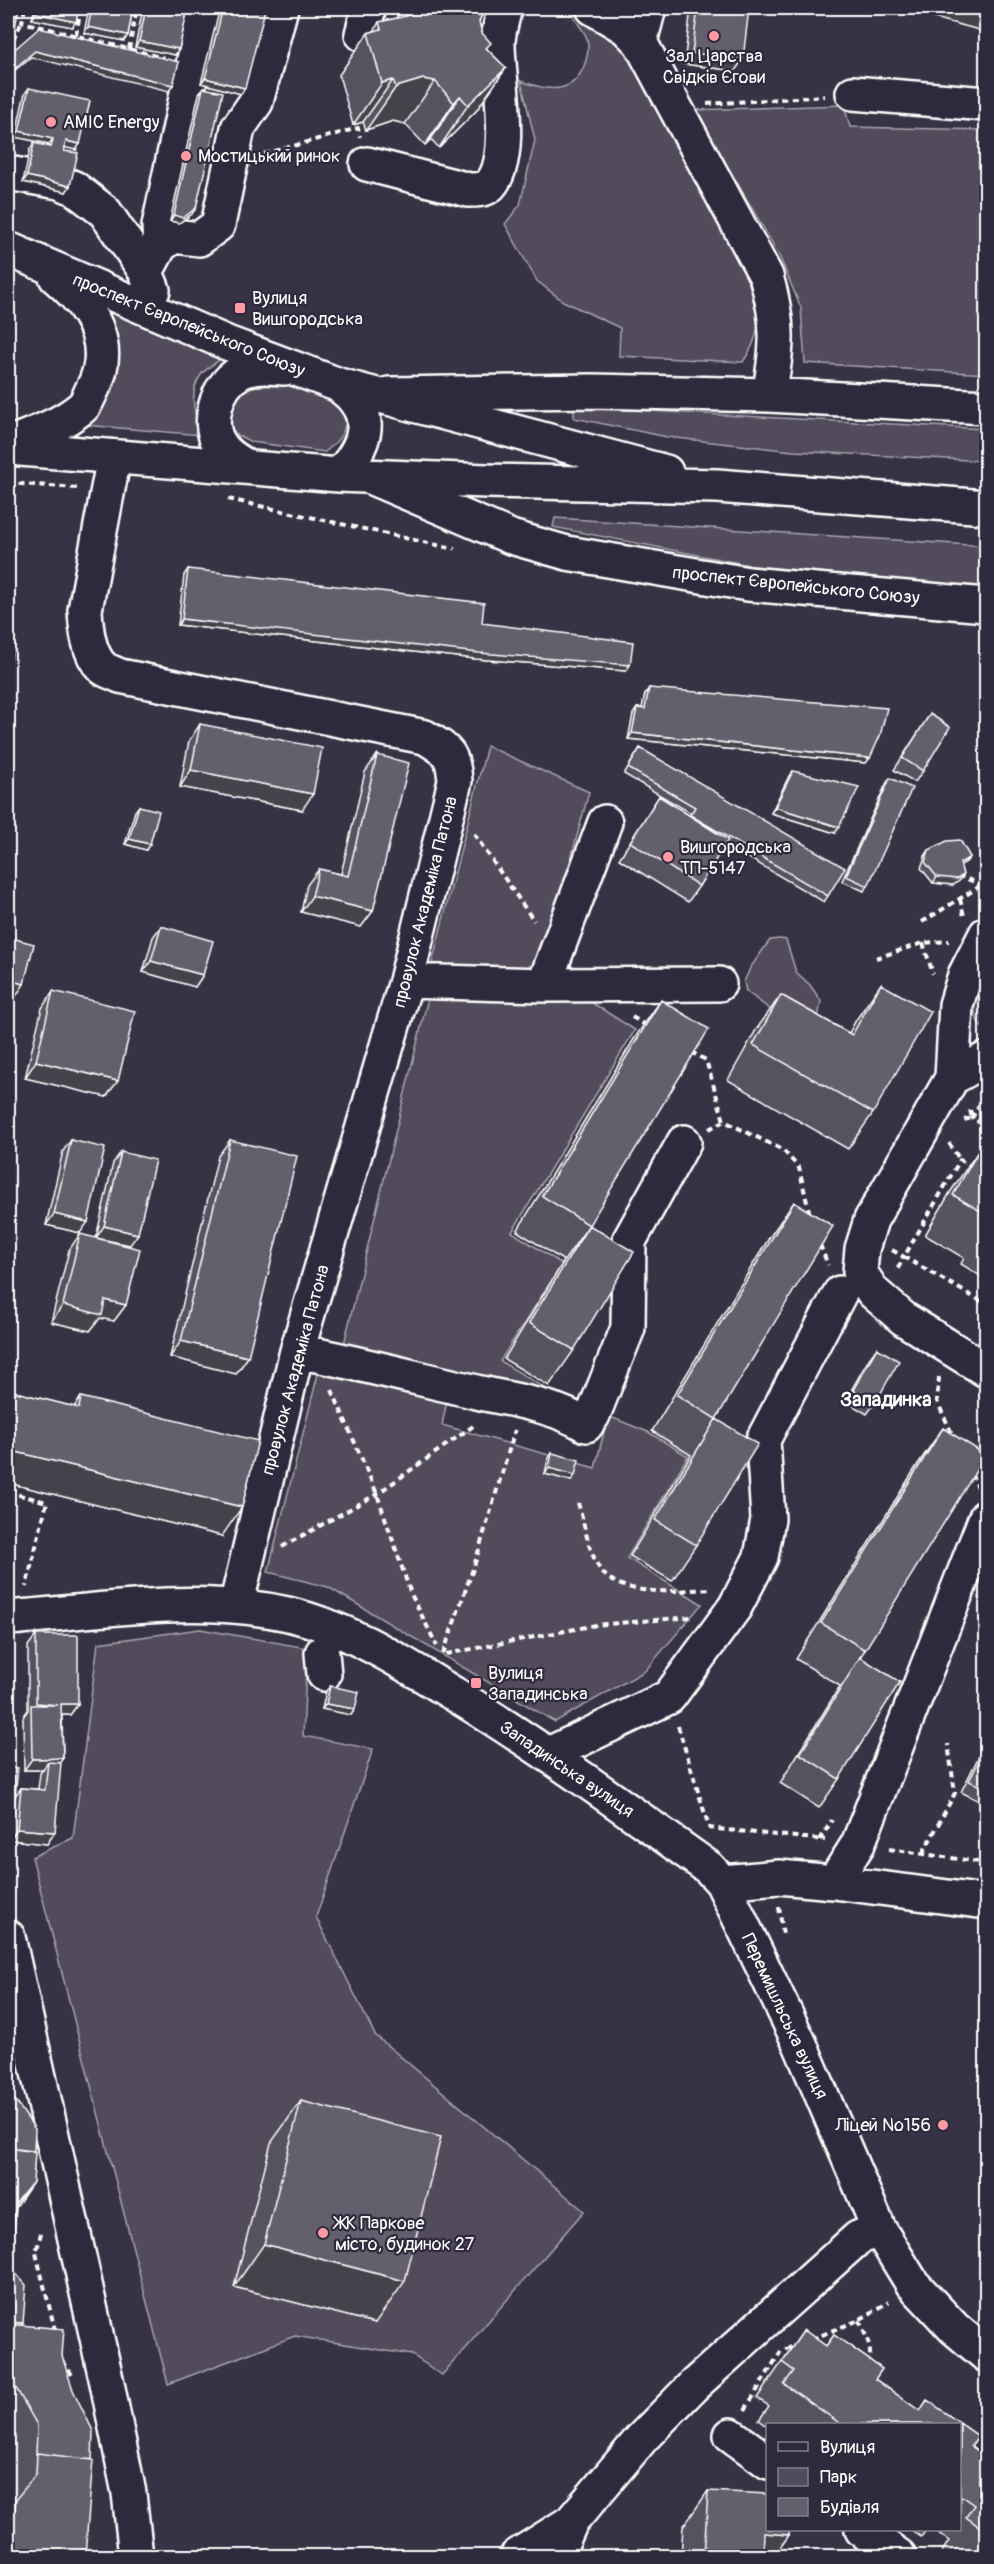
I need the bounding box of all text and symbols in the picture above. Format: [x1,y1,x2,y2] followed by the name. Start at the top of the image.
[707,29,721,43] marker: Зал Царства Свідків Єгови
[663,45,765,89] place label: Зал Царства Свідків Єгови
[63,111,160,134] place label: AMIC Energy
[44,115,58,129] marker: AMIC Energy
[198,145,340,168] place label: Мостицький ринок
[179,149,193,163] marker: Мостицький ринок
[69,268,309,383] street label: проспект Європейського Союзу
[252,287,363,331] place label: Вулиця Вишгородська
[233,301,247,315] marker: Вулиця Вишгородська
[671,561,921,610] street label: проспект Європейського Союзу
[388,794,463,1010] street label: провулок Академіка Патона
[680,836,791,880] place label: Вишгородська ТП-5147
[661,850,675,864] marker: Вишгородська ТП-5147
[256,1262,335,1478] street label: провулок Академіка Патона
[840,1387,932,1412] district label: Западинка
[488,1662,588,1706] place label: Вулиця Западинська
[469,1676,483,1690] marker: Вулиця Западинська
[495,1716,638,1823] street label: Западинська вулиця
[736,1930,833,2103] street label: Перемишльська вулиця
[834,2114,931,2137] place label: Ліцей №156
[936,2118,950,2132] marker: Ліцей №156
[332,2212,475,2256] place label: ЖК Паркове місто, будинок 27
[316,2226,330,2240] marker: ЖК Паркове місто, будинок 27
[766,2423,961,2531] legend
[820,2436,875,2459] text: Вулиця
[820,2466,857,2489] text: Парк
[820,2496,879,2519] text: Будівля

